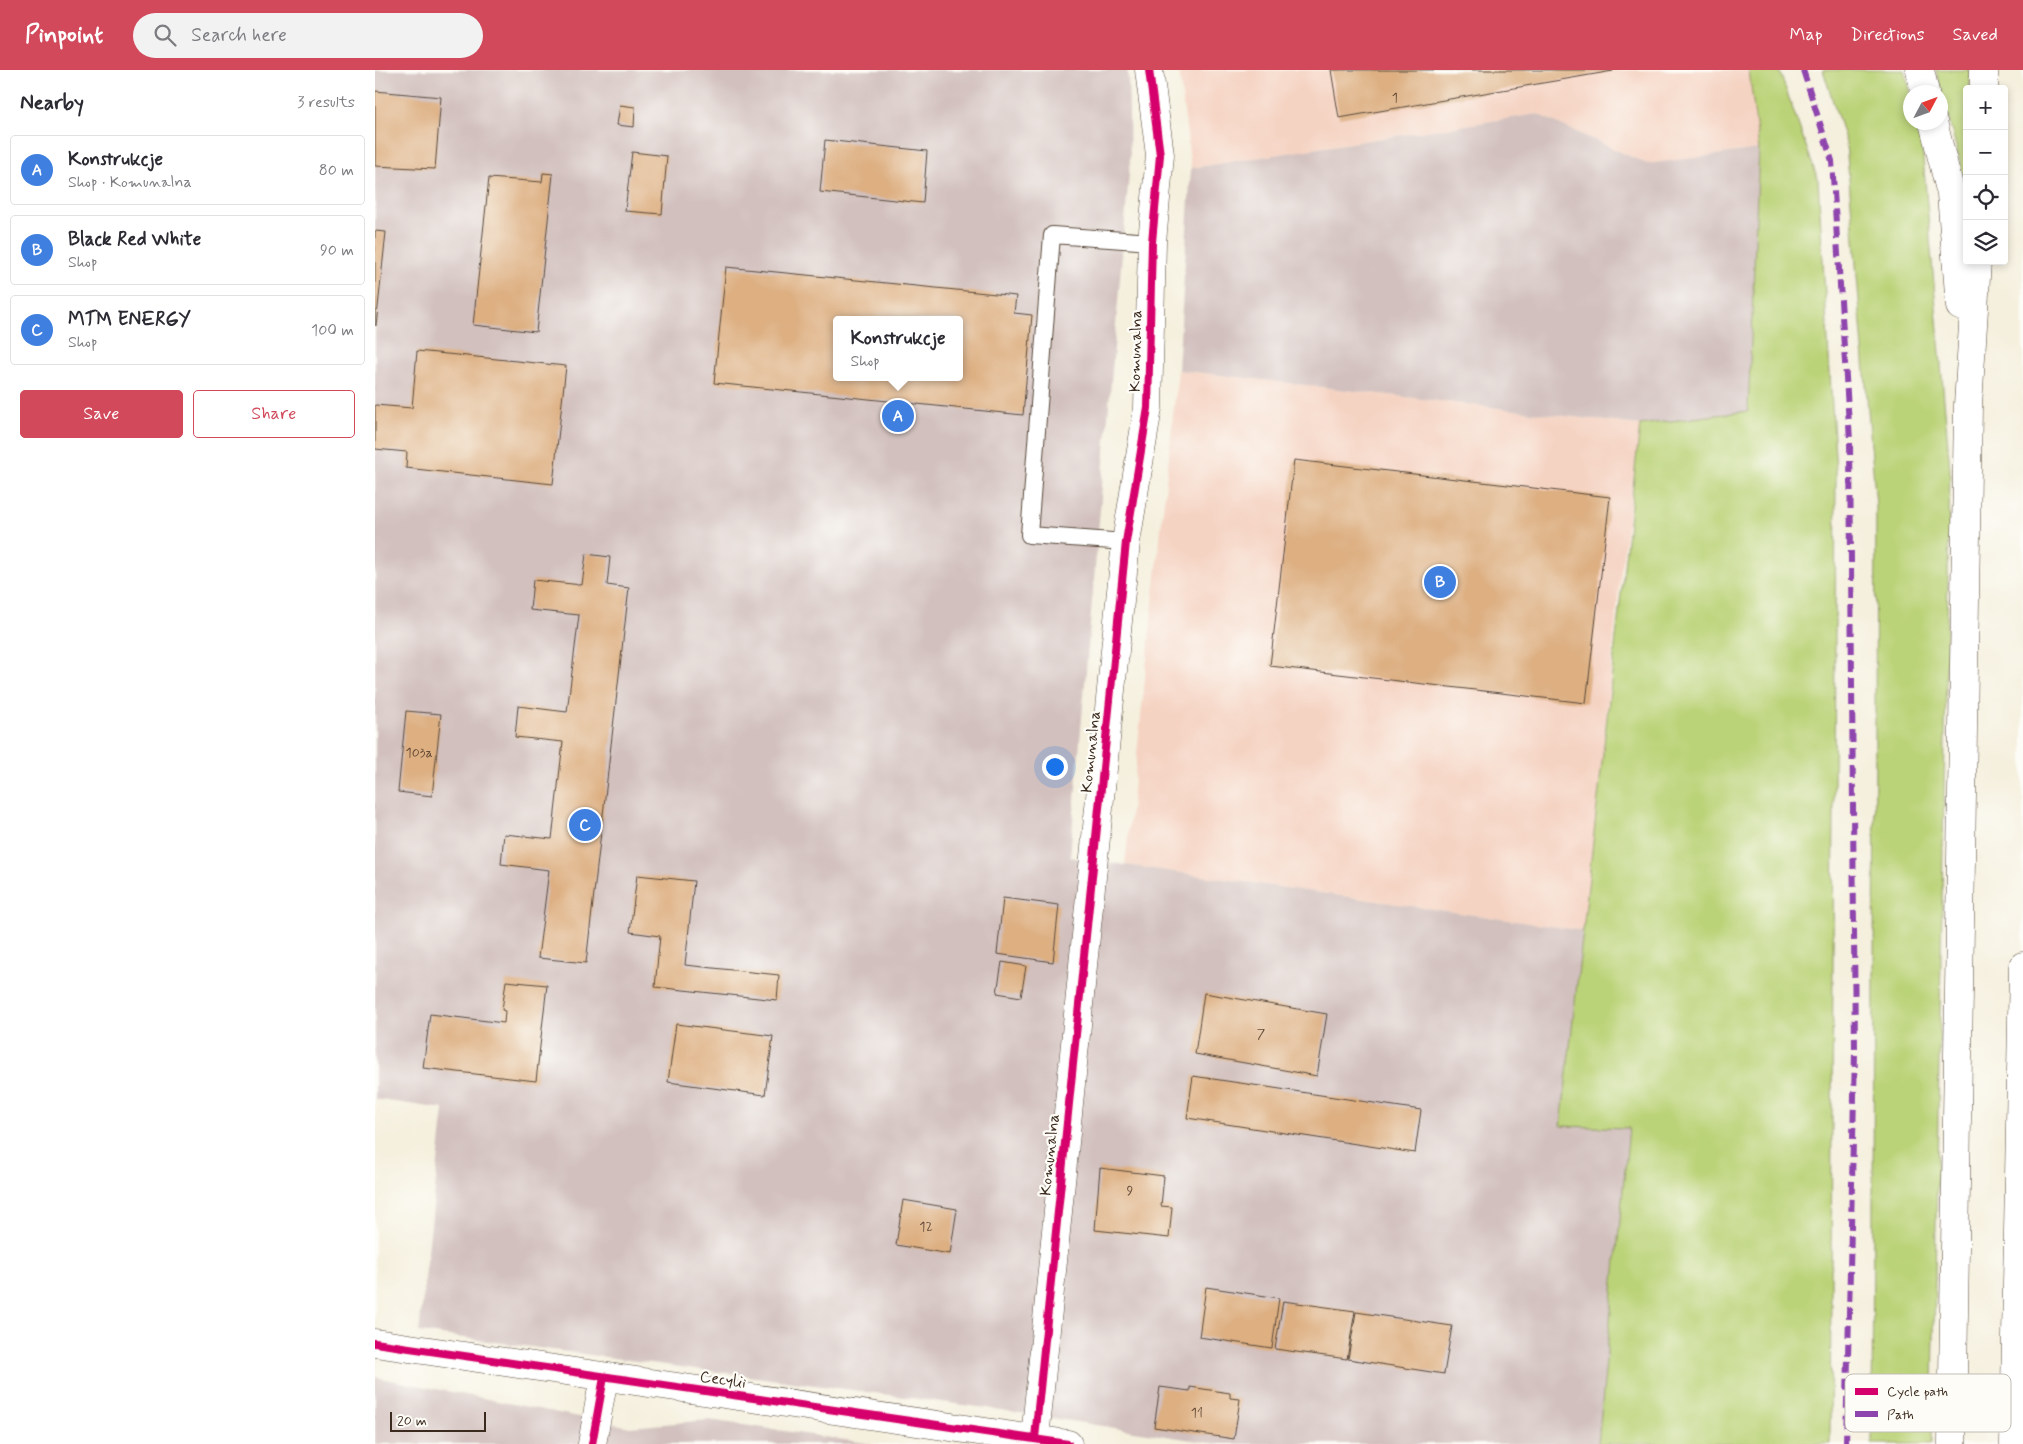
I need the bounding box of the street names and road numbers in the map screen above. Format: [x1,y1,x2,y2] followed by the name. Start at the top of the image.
[1125,310,1147,392] street label: Komunalna
[1076,710,1106,794] street label: Komunalna
[1035,1113,1065,1197] street label: Komunalna
[699,1366,748,1394] street label: Cecylii

